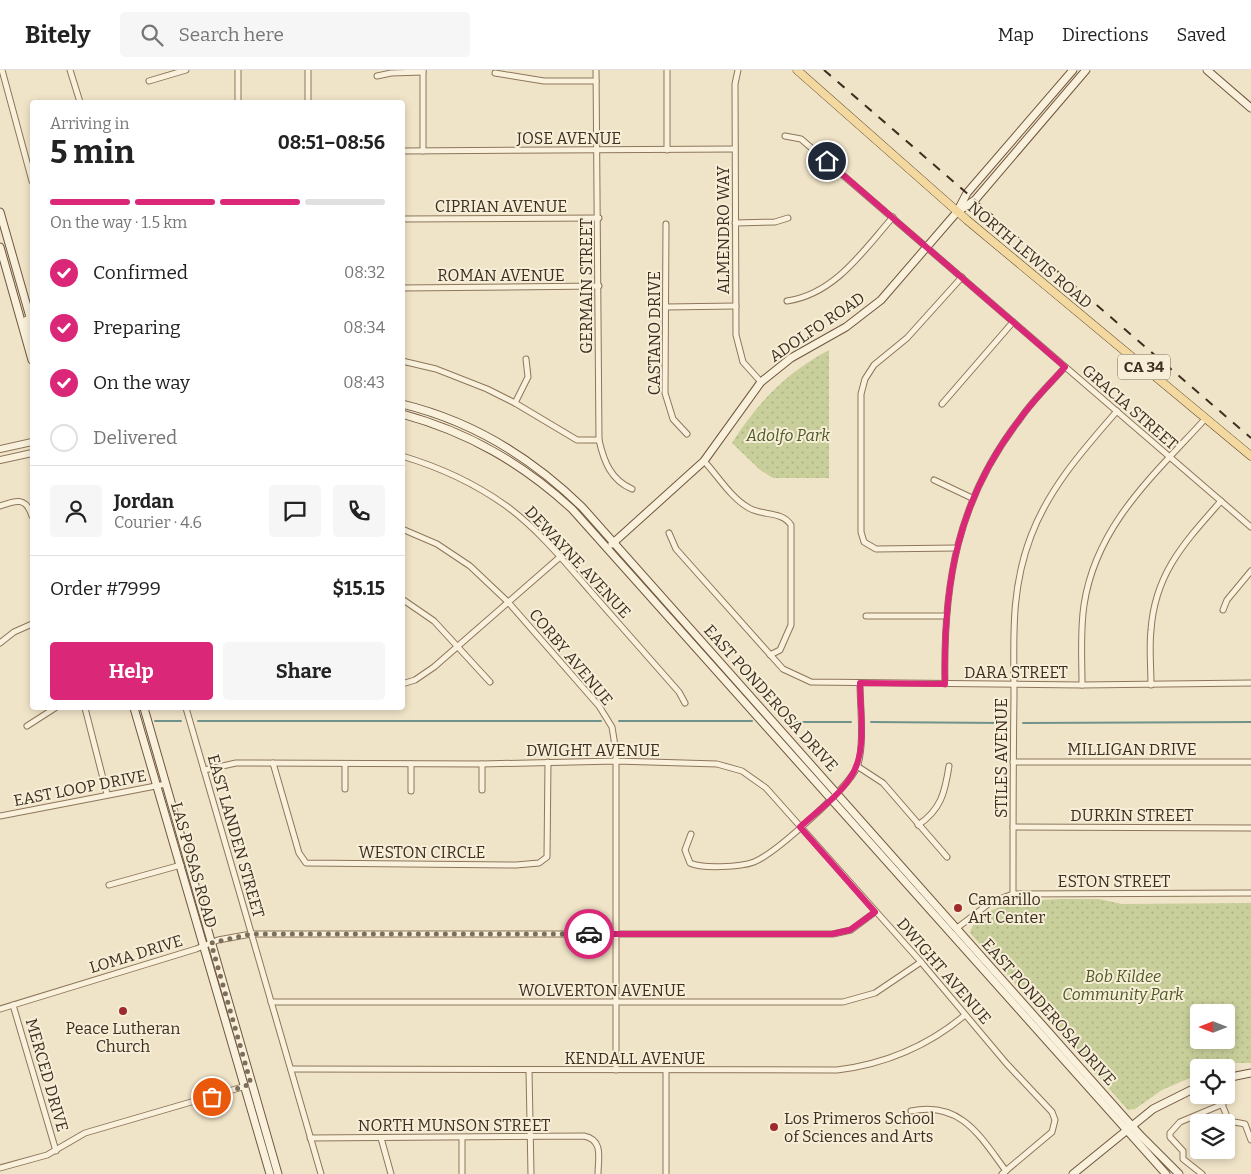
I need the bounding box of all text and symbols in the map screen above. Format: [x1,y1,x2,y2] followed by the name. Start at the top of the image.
[120,12,470,57] search box
[25,21,90,49] text: Bitely
[138,21,166,49] icon: search
[178,23,284,46] text: Search here
[998,24,1034,46] text: Map
[1062,24,1149,46] text: Directions
[1177,24,1226,46] text: Saved
[50,114,129,133] text: Arriving in
[516,129,621,148] street label: JOSE AVENUE
[278,131,385,154] text: 08:51–08:56
[50,133,135,171] text: 5 min
[806,140,848,182] pin
[813,147,841,175] icon: home
[714,165,733,294] street label: ALMENDRO WAY
[435,197,567,216] street label: CIPRIAN AVENUE
[964,198,1096,312] street label: NORTH LEWIS ROAD
[50,213,187,232] text: On the way · 1.5 km
[577,218,596,354] street label: GERMAIN STREET
[50,259,78,287] icon: check
[93,261,188,284] text: Confirmed
[344,263,385,282] text: 08:32
[437,266,565,285] street label: ROMAN AVENUE
[645,271,664,395] street label: CASTANO DRIVE
[766,288,868,366] street label: ADOLFO ROAD
[50,314,78,342] icon: check
[93,316,181,339] text: Preparing
[343,318,385,337] text: 08:34
[1118,354,1170,380] road number: CA 34
[1078,360,1182,454] street label: GRACIA STREET
[50,369,78,397] icon: check
[93,371,190,394] text: On the way
[343,373,385,392] text: 08:43
[93,426,177,449] text: Delivered
[745,426,830,445] park label: Adolfo Park
[50,485,102,537] button: person
[269,485,321,537] button: chat
[333,485,385,537] button: phone
[114,490,174,513] text: Jordan
[521,502,635,622] street label: DEWAYNE AVENUE
[114,513,202,532] text: Courier · 4.6
[50,577,161,600] text: Order #7999
[333,577,385,600] text: $15.15
[525,605,617,709] street label: CORBY AVENUE
[700,621,842,775] street label: EAST PONDEROSA DRIVE
[50,642,213,700] button: Help
[223,642,385,700] button: Share
[964,663,1068,682] street label: DARA STREET
[992,698,1011,818] street label: STILES AVENUE
[1067,740,1197,759] street label: MILLIGAN DRIVE
[526,741,660,760] street label: DWIGHT AVENUE
[204,752,268,920] street label: EAST LANDEN STREET
[12,766,148,810] street label: EAST LOOP DRIVE
[167,800,221,930] street label: LAS POSAS ROAD
[1070,806,1194,825] street label: DURKIN STREET
[358,843,486,862] street label: WESTON CIRCLE
[1058,872,1170,891] street label: ESTON STREET
[968,890,1045,927] place label: Camarillo Art Center
[952,902,964,914] marker: Camarillo Art Center
[564,909,614,959] courier
[893,914,995,1028] street label: DWIGHT AVENUE
[575,920,603,948] icon: car
[87,931,185,977] street label: LOMA DRIVE
[978,935,1120,1089] street label: EAST PONDEROSA DRIVE
[1062,967,1184,1004] park label: Bob Kildee Community Park
[518,981,686,1000] street label: WOLVERTON AVENUE
[1190,1004,1235,1049] north arrow
[1190,1004,1235,1159] map controls
[117,1005,129,1017] marker: Peace Lutheran Church
[22,1016,72,1134] street label: MERCED DRIVE
[66,1019,180,1056] place label: Peace Lutheran Church
[564,1049,706,1068] street label: KENDALL AVENUE
[1190,1059,1235,1104] button: locate
[191,1076,233,1118] pin
[198,1083,226,1111] icon: bag
[784,1109,935,1146] place label: Los Primeros School of Sciences and Arts
[1190,1114,1235,1159] button: layers
[358,1116,550,1135] street label: NORTH MUNSON STREET
[768,1121,780,1133] marker: Los Primeros School of Sciences and Arts

